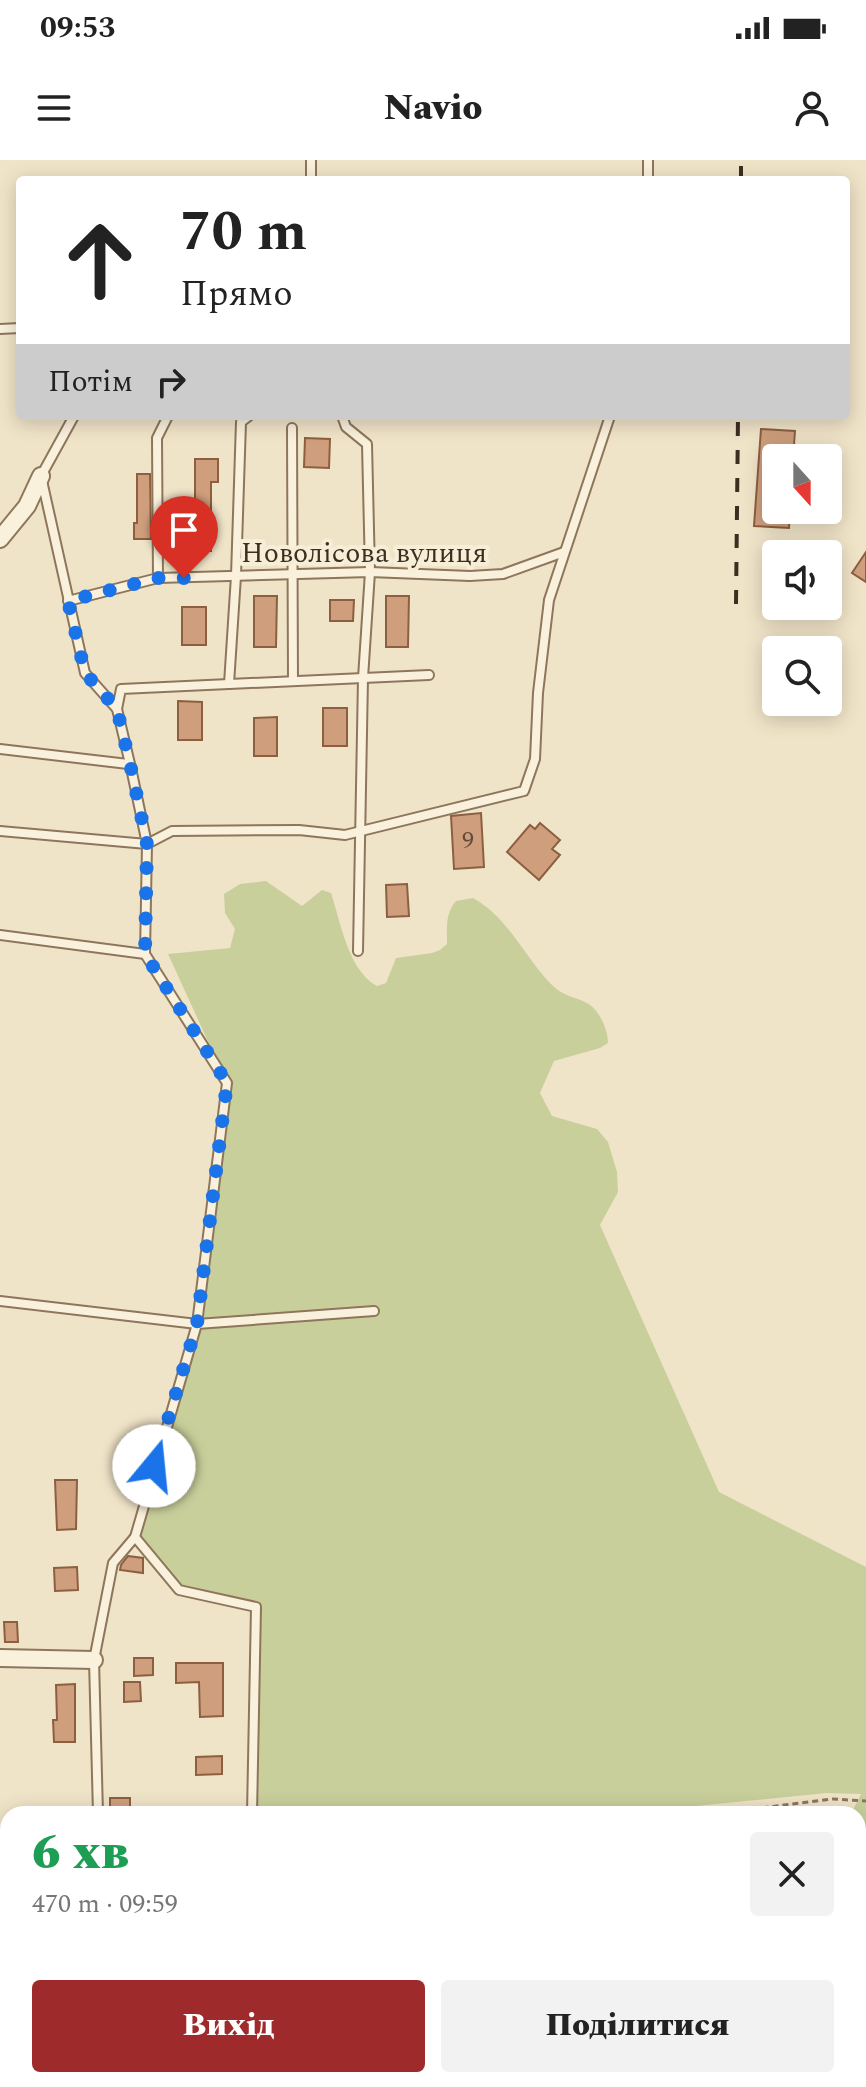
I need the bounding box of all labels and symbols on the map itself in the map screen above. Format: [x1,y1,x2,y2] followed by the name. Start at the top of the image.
[762,444,842,524] north arrow
[150,496,218,578] pin
[241,532,487,575] street label: Новолісова вулиця
[462,823,474,859] house number: 9
[112,1424,196,1508] position arrow

